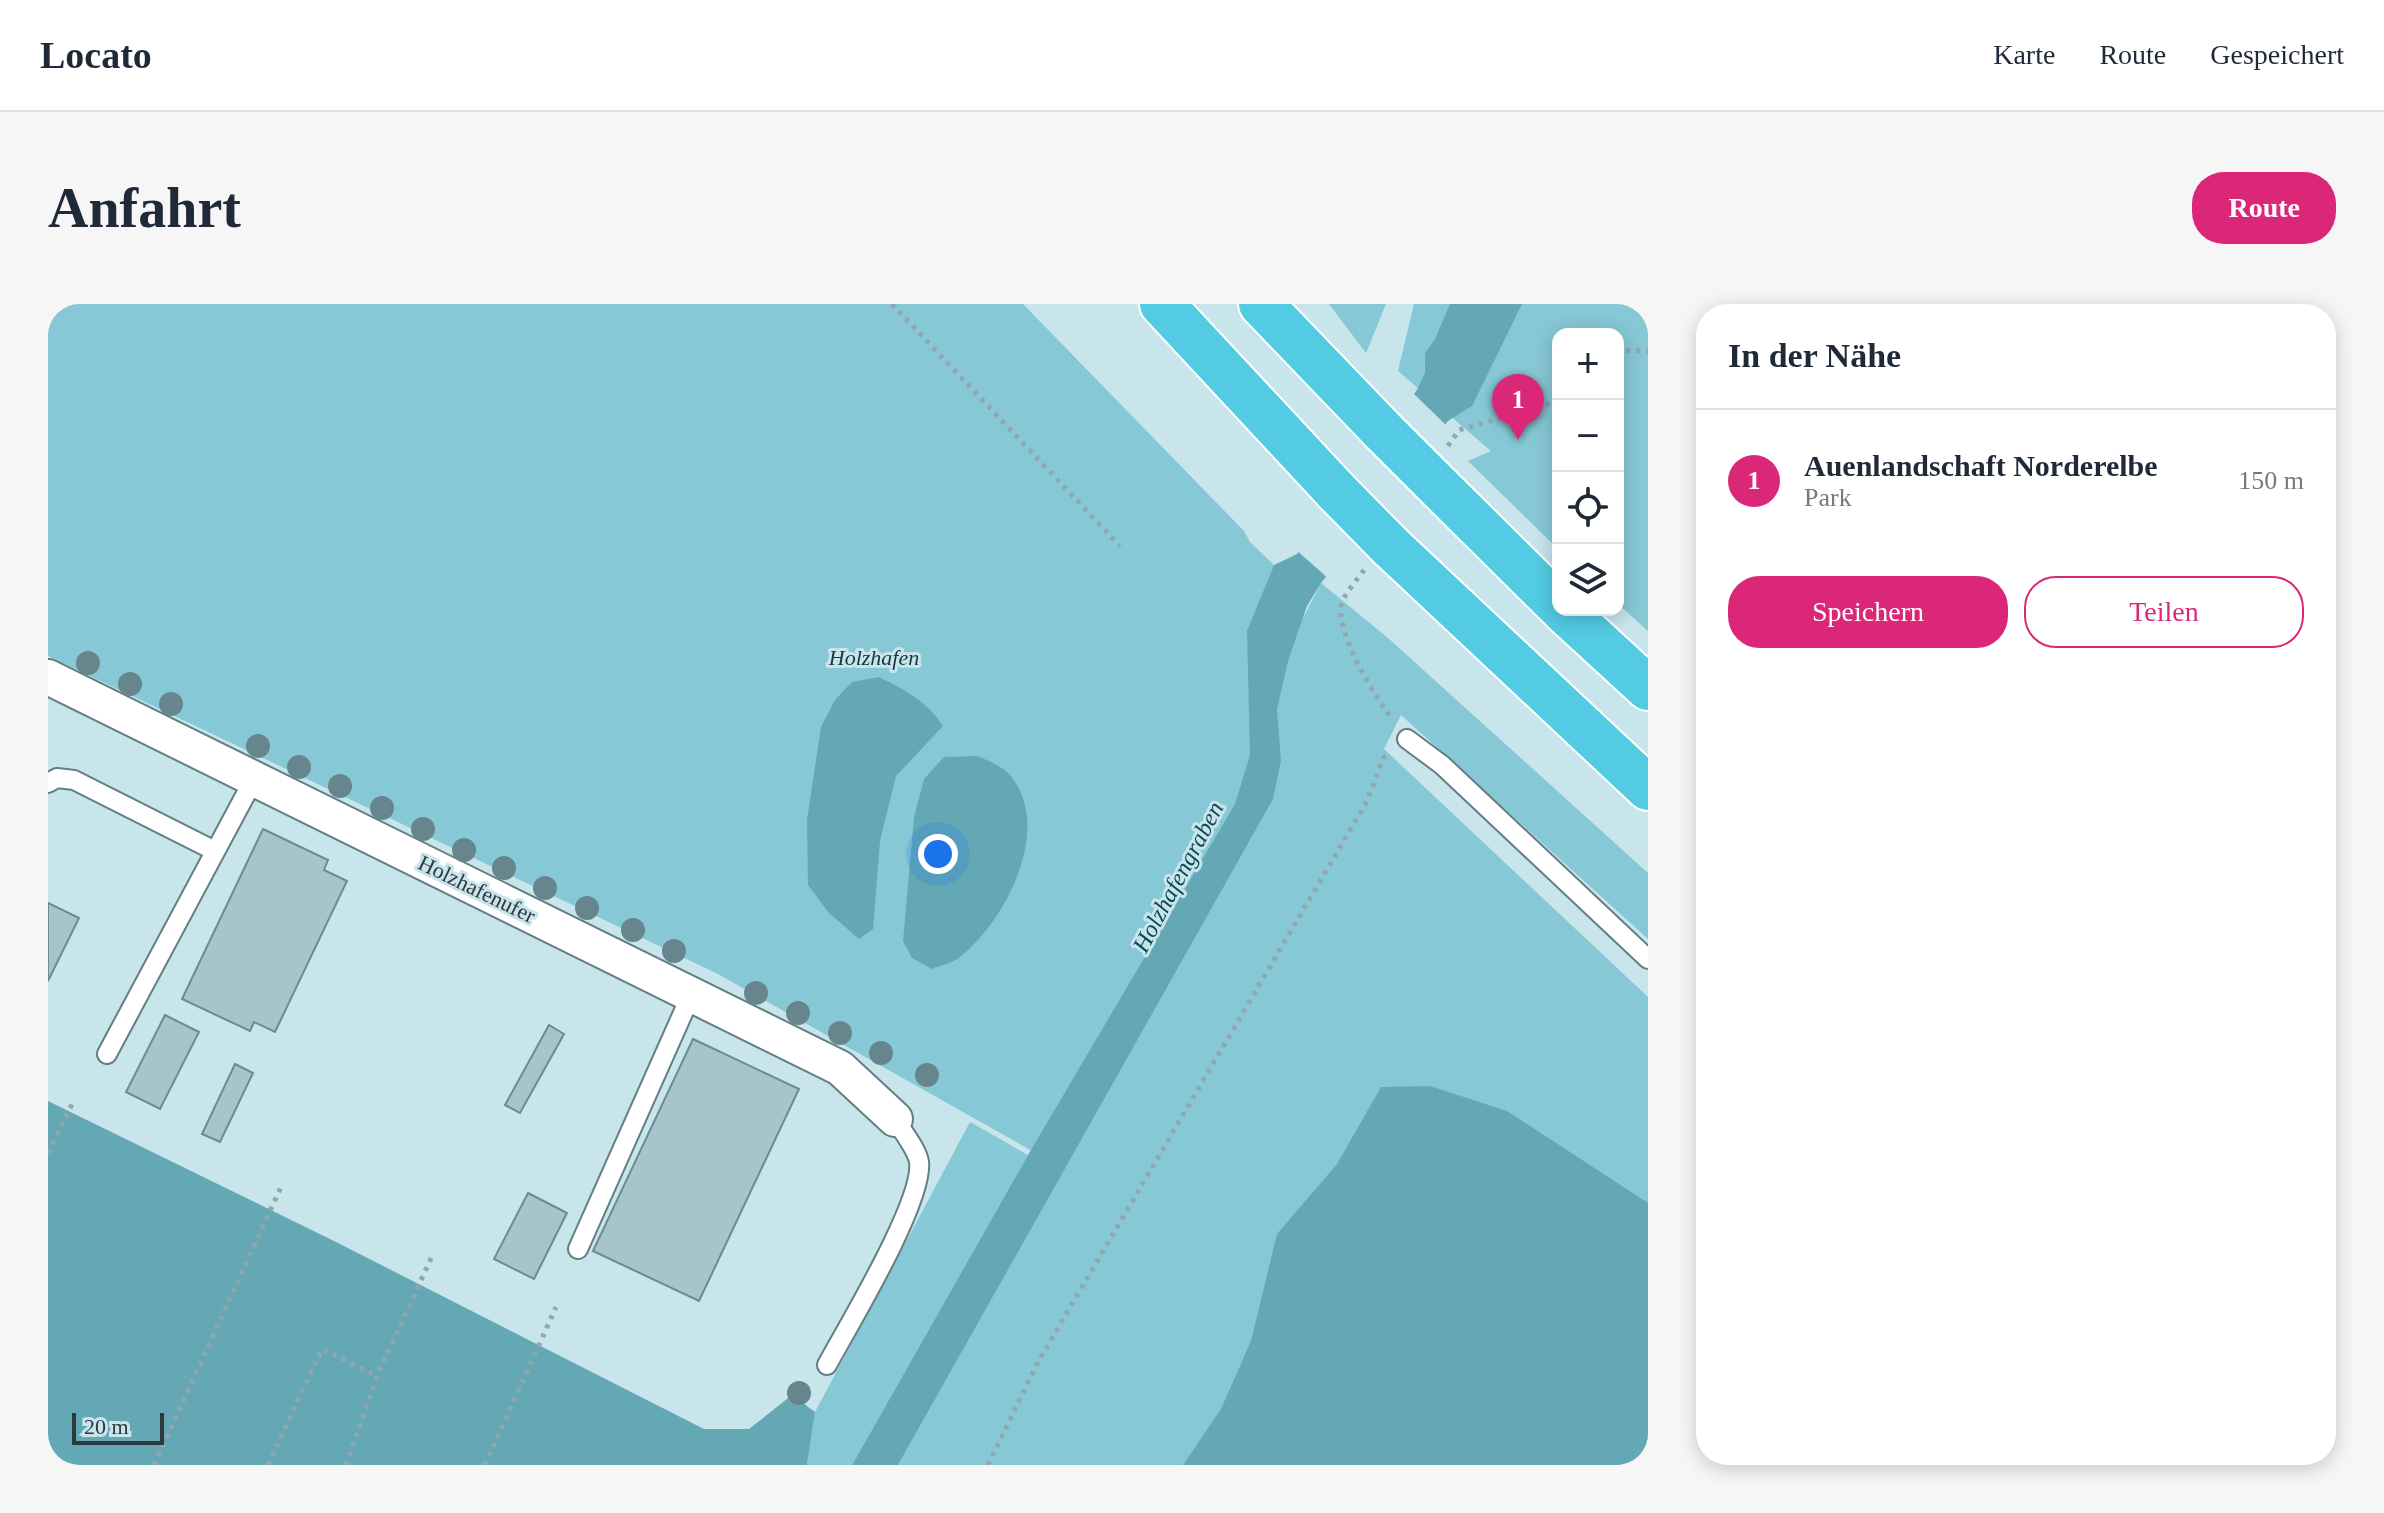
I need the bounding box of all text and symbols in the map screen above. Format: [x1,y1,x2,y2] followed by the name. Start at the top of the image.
[40,34,152,76] text: Locato
[1993,39,2055,70] text: Karte
[2099,39,2166,70] text: Route
[2210,39,2344,70] text: Gespeichert
[2192,172,2336,244] button: Route
[48,177,241,239] text: Anfahrt
[1552,328,1624,616] map controls
[1552,328,1624,400] button: +
[1728,337,1901,374] text: In der Nähe
[1492,374,1544,440] pin: 1
[1552,400,1624,472] button: −
[1804,449,2158,482] text: Auenlandschaft Norderelbe
[1748,466,1761,495] text: 1
[2238,466,2304,495] text: 150 m
[1552,472,1624,544] button: locate
[1804,483,1852,512] text: Park
[1552,544,1624,616] button: layers
[1728,576,2008,648] button: Speichern
[2024,576,2304,648] button: Teilen
[828,645,919,670] park label: Holzhafen
[1127,797,1229,958] water label: Holzhafengraben
[918,834,958,874] your location
[414,850,540,928] street label: Holzhafenufer
[72,1409,164,1445] scale bar
[84,1414,129,1439] text: 20 m

